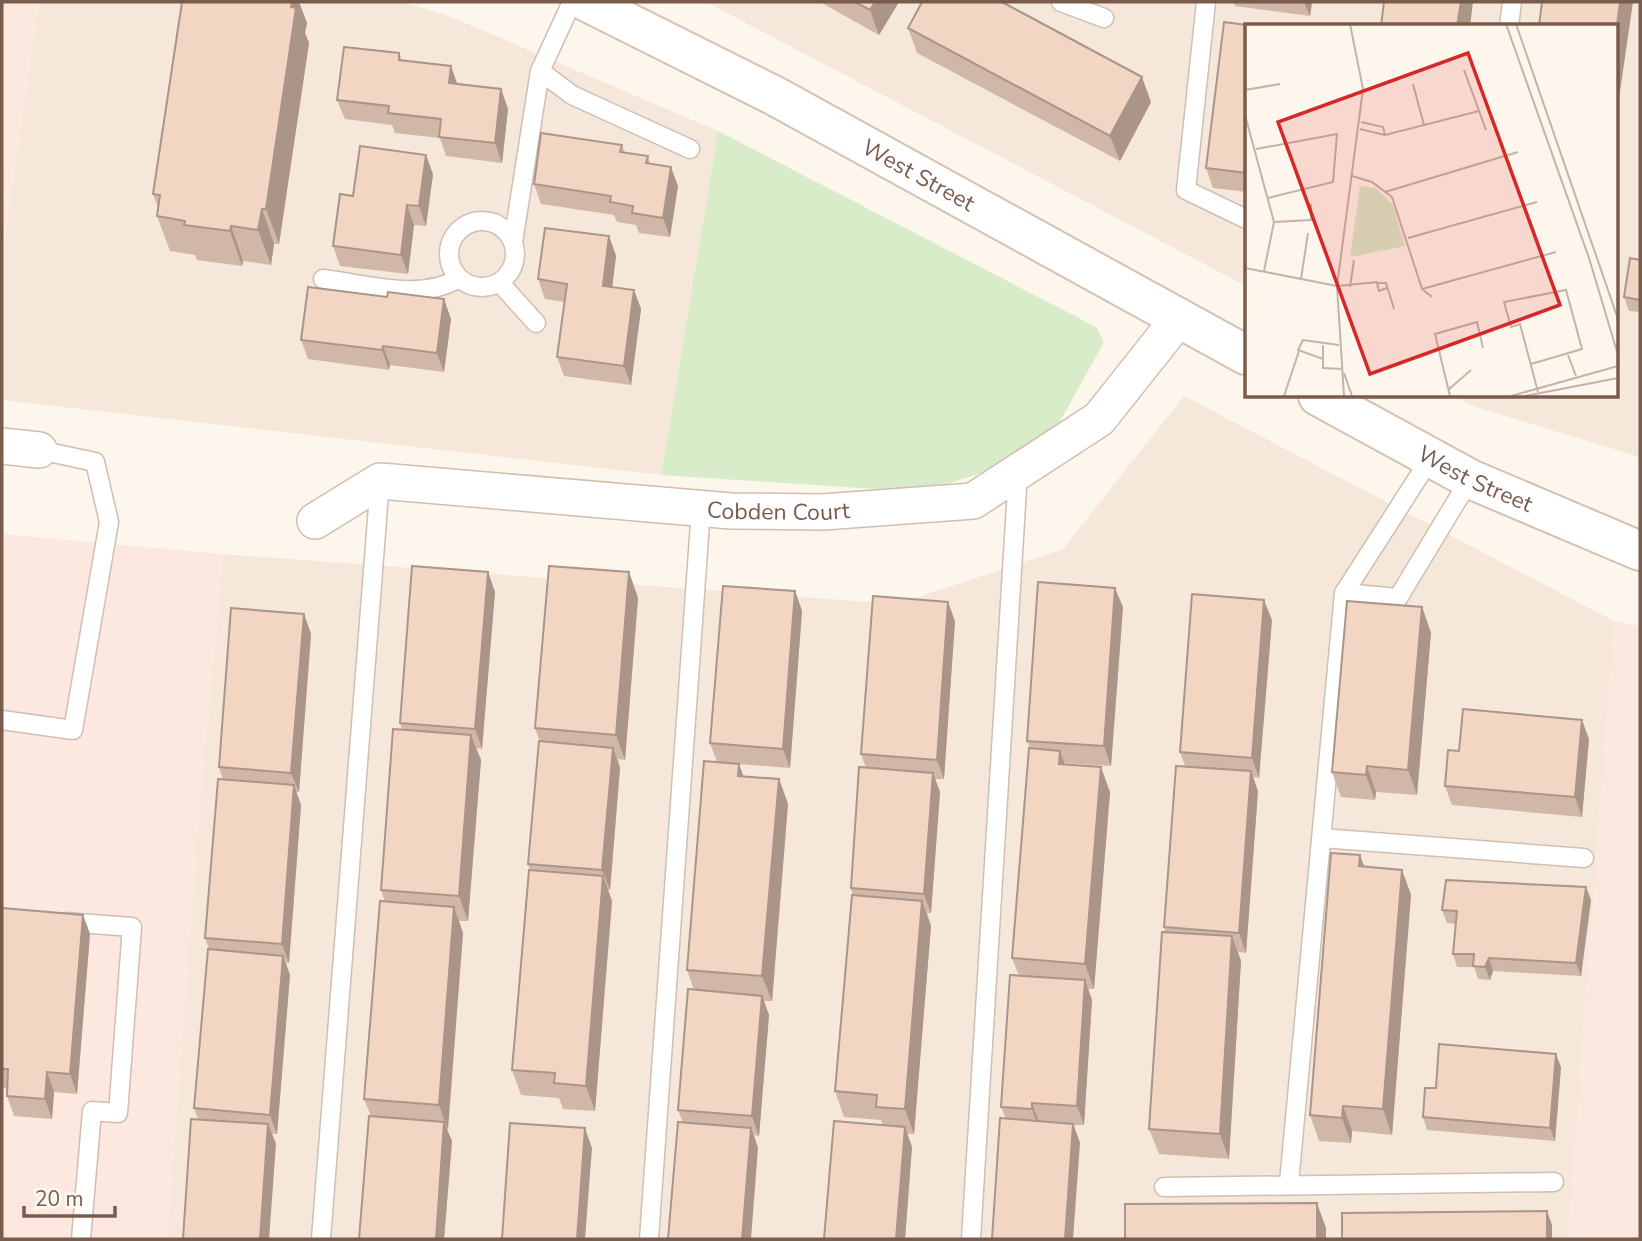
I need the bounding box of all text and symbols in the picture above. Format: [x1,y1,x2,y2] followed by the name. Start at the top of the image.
[1245,24,1618,397] inset map
[857,132,981,219] street label: West Street
[1412,438,1538,520] street label: West Street
[706,494,852,528] street label: Cobden Court
[24,1174,116,1218] scale bar
[35,1185,84,1213] text: 20 m

